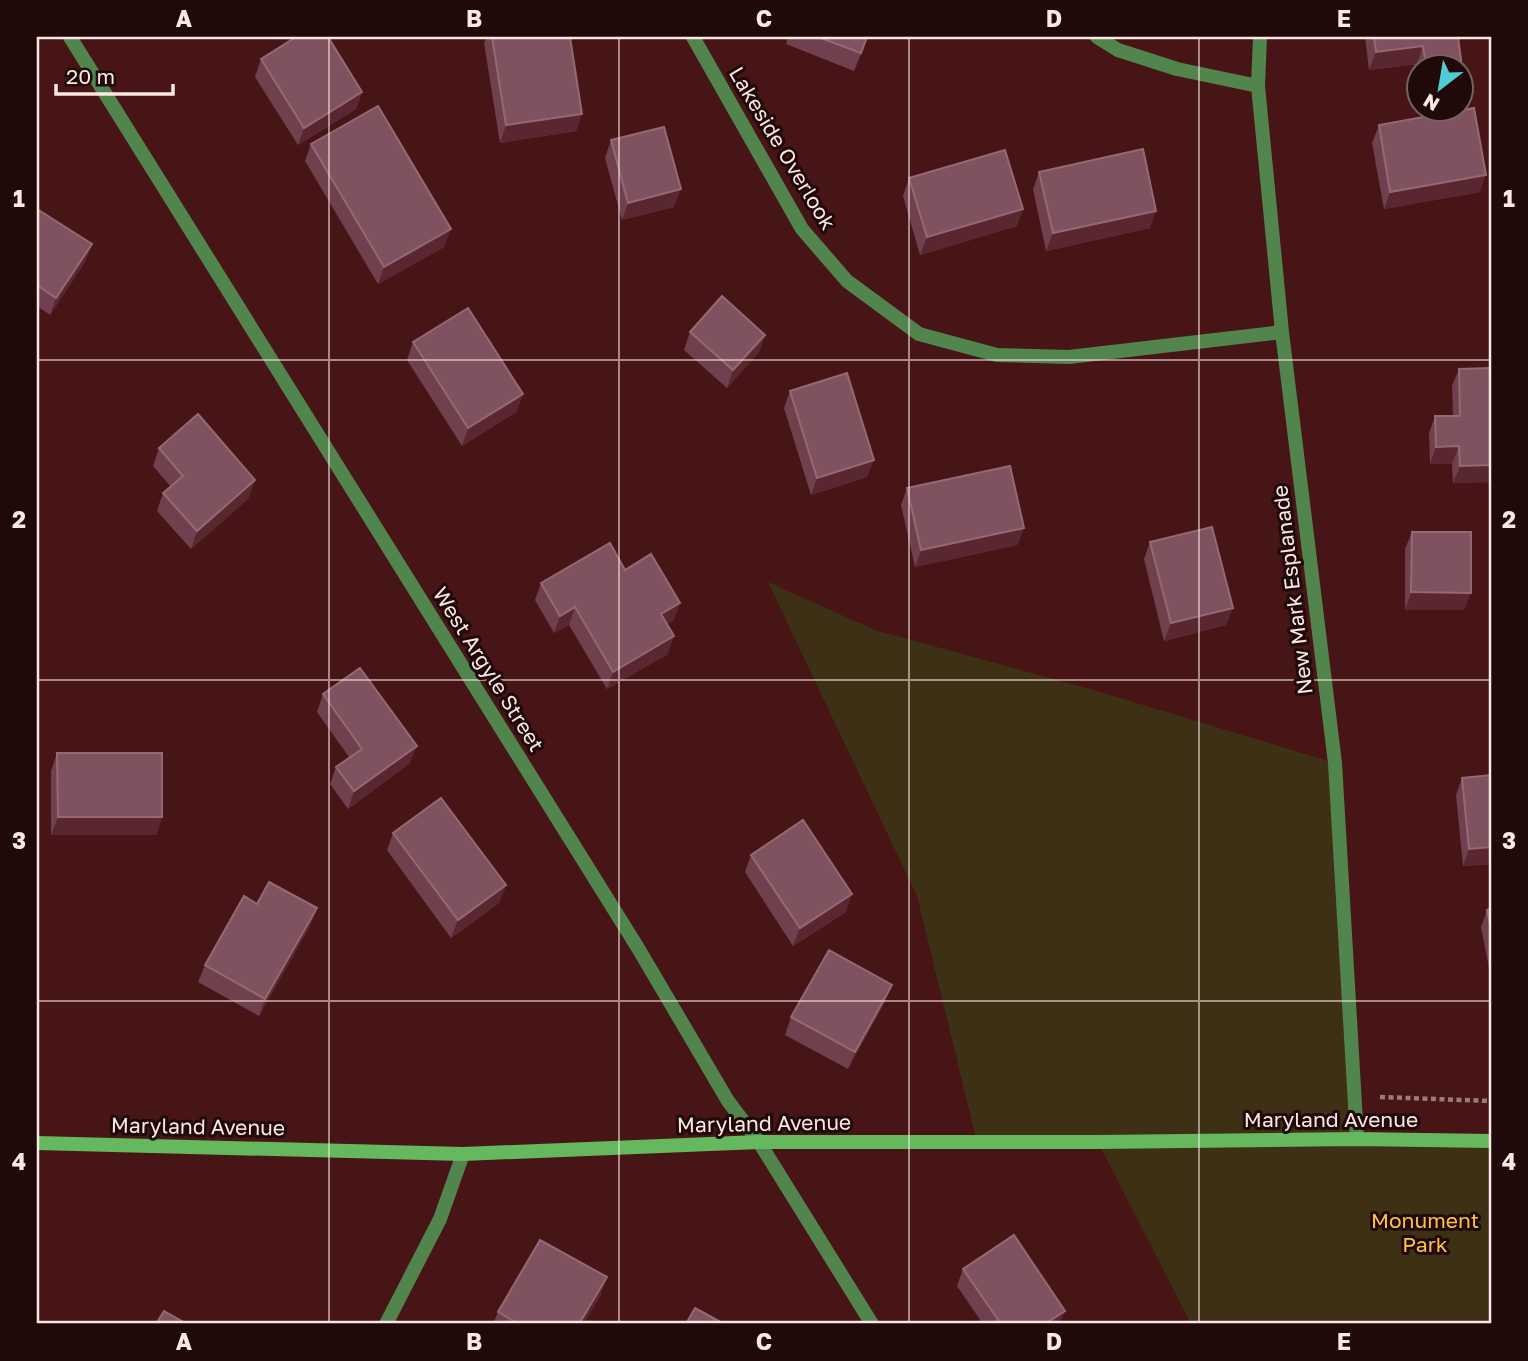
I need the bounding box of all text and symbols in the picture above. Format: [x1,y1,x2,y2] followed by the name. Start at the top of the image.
[176,4,193,32] text: A
[466,4,482,32] text: B
[756,4,772,32] text: C
[1046,4,1062,32] text: D
[1337,4,1351,32] text: E
[56,52,173,96] scale bar
[1406,52,1476,122] north arrow
[724,62,842,234] street label: Lakeside Overlook
[66,63,115,89] text: 20 m
[1419,89,1443,117] text: N
[13,184,25,212] text: 1
[1503,184,1515,212] text: 1
[1266,484,1318,696] street label: New Mark Esplanade
[12,505,26,533] text: 2
[1502,505,1516,533] text: 2
[428,582,550,756] street label: West Argyle Street
[12,826,26,854] text: 3
[1502,826,1516,854] text: 3
[1244,1106,1418,1132] street label: Maryland Avenue
[677,1108,851,1138] street label: Maryland Avenue
[111,1111,285,1141] street label: Maryland Avenue
[12,1147,26,1175] text: 4
[1502,1147,1516,1175] text: 4
[1371,1207,1479,1257] park label: Monument Park
[176,1327,193,1355] text: A
[466,1327,482,1355] text: B
[756,1327,772,1355] text: C
[1046,1327,1062,1355] text: D
[1337,1327,1351,1355] text: E

